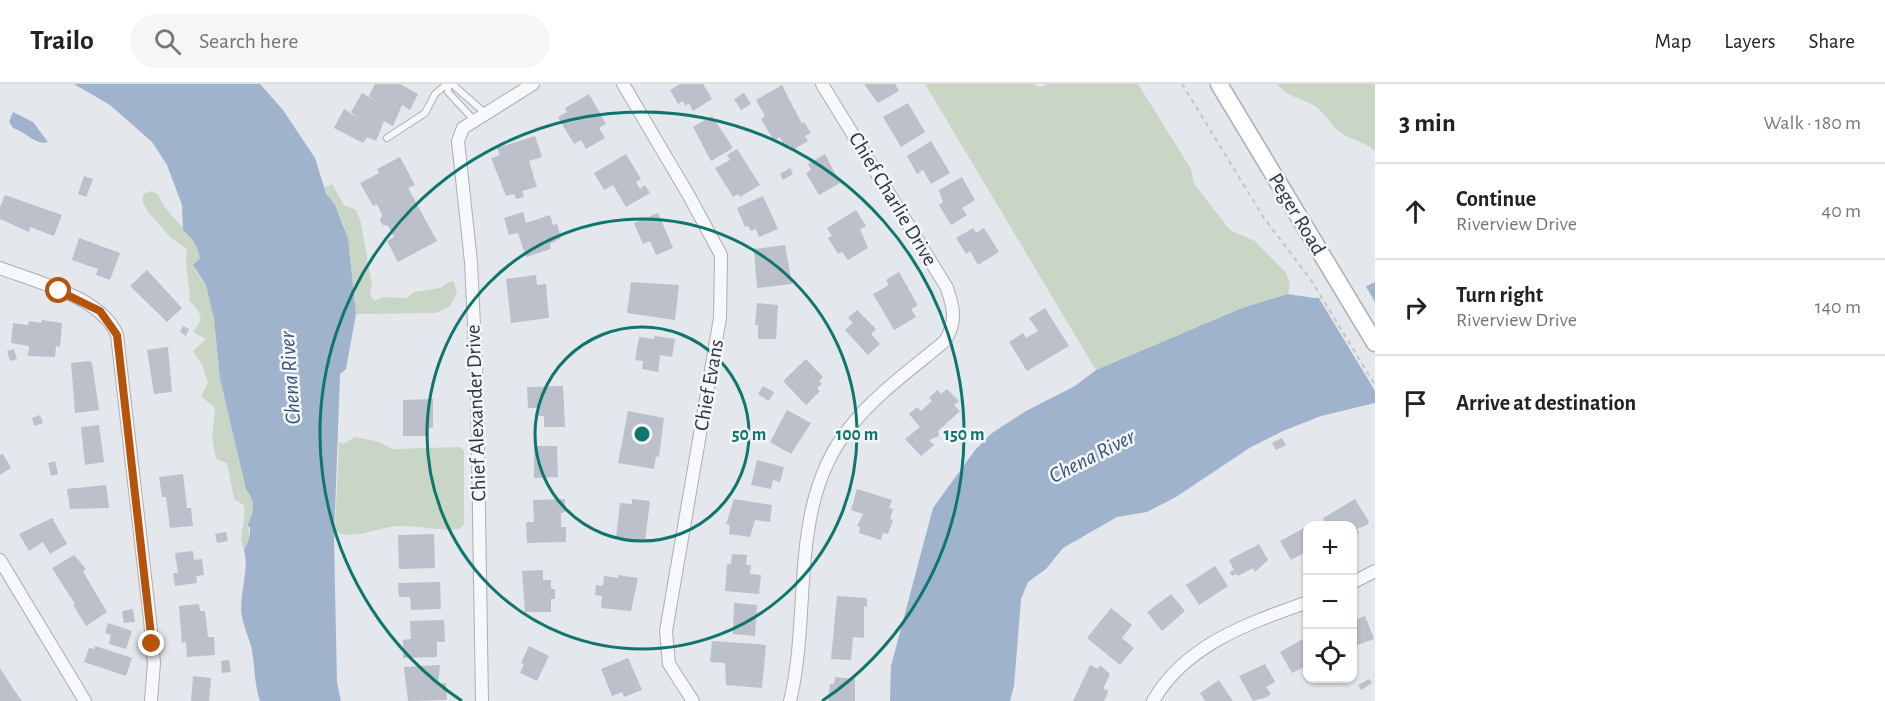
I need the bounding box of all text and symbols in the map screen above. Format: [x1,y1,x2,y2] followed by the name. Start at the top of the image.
[130,14,550,68] search box
[151,25,184,58] icon: search
[30,27,94,55] text: Trailo
[199,30,298,52] text: Search here
[1655,31,1691,52] text: Map
[1724,31,1775,52] text: Layers
[1808,31,1855,52] text: Share
[1399,110,1456,136] text: 3 min
[1764,113,1861,133] text: Walk · 180 m
[845,129,941,269] street label: Chief Charlie Drive
[1264,169,1330,259] street label: Peger Road
[1456,188,1536,210] text: Continue
[1399,195,1432,228] icon: ahead
[1822,201,1861,221] text: 40 m
[1456,214,1577,234] text: Riverview Drive
[45,277,71,303] route start
[1456,284,1543,306] text: Turn right
[1399,291,1432,324] icon: right
[1815,297,1861,317] text: 140 m
[1456,310,1577,330] text: Riverview Drive
[462,324,490,502] street label: Chief Alexander Drive
[276,330,304,425] water label: Chena River
[691,338,727,432] street label: Chief Evans
[1399,387,1432,420] icon: arrive
[1456,392,1636,414] text: Arrive at destination
[632,424,652,444] centre of rings
[1045,425,1139,487] water label: Chena River
[732,426,766,444] text: 50 m
[836,426,878,444] text: 100 m
[944,426,984,444] text: 150 m
[1303,521,1357,683] map controls
[1303,521,1357,575] button: +
[1303,575,1357,629] button: −
[1303,629,1357,683] button: locate
[138,630,164,656] route end

